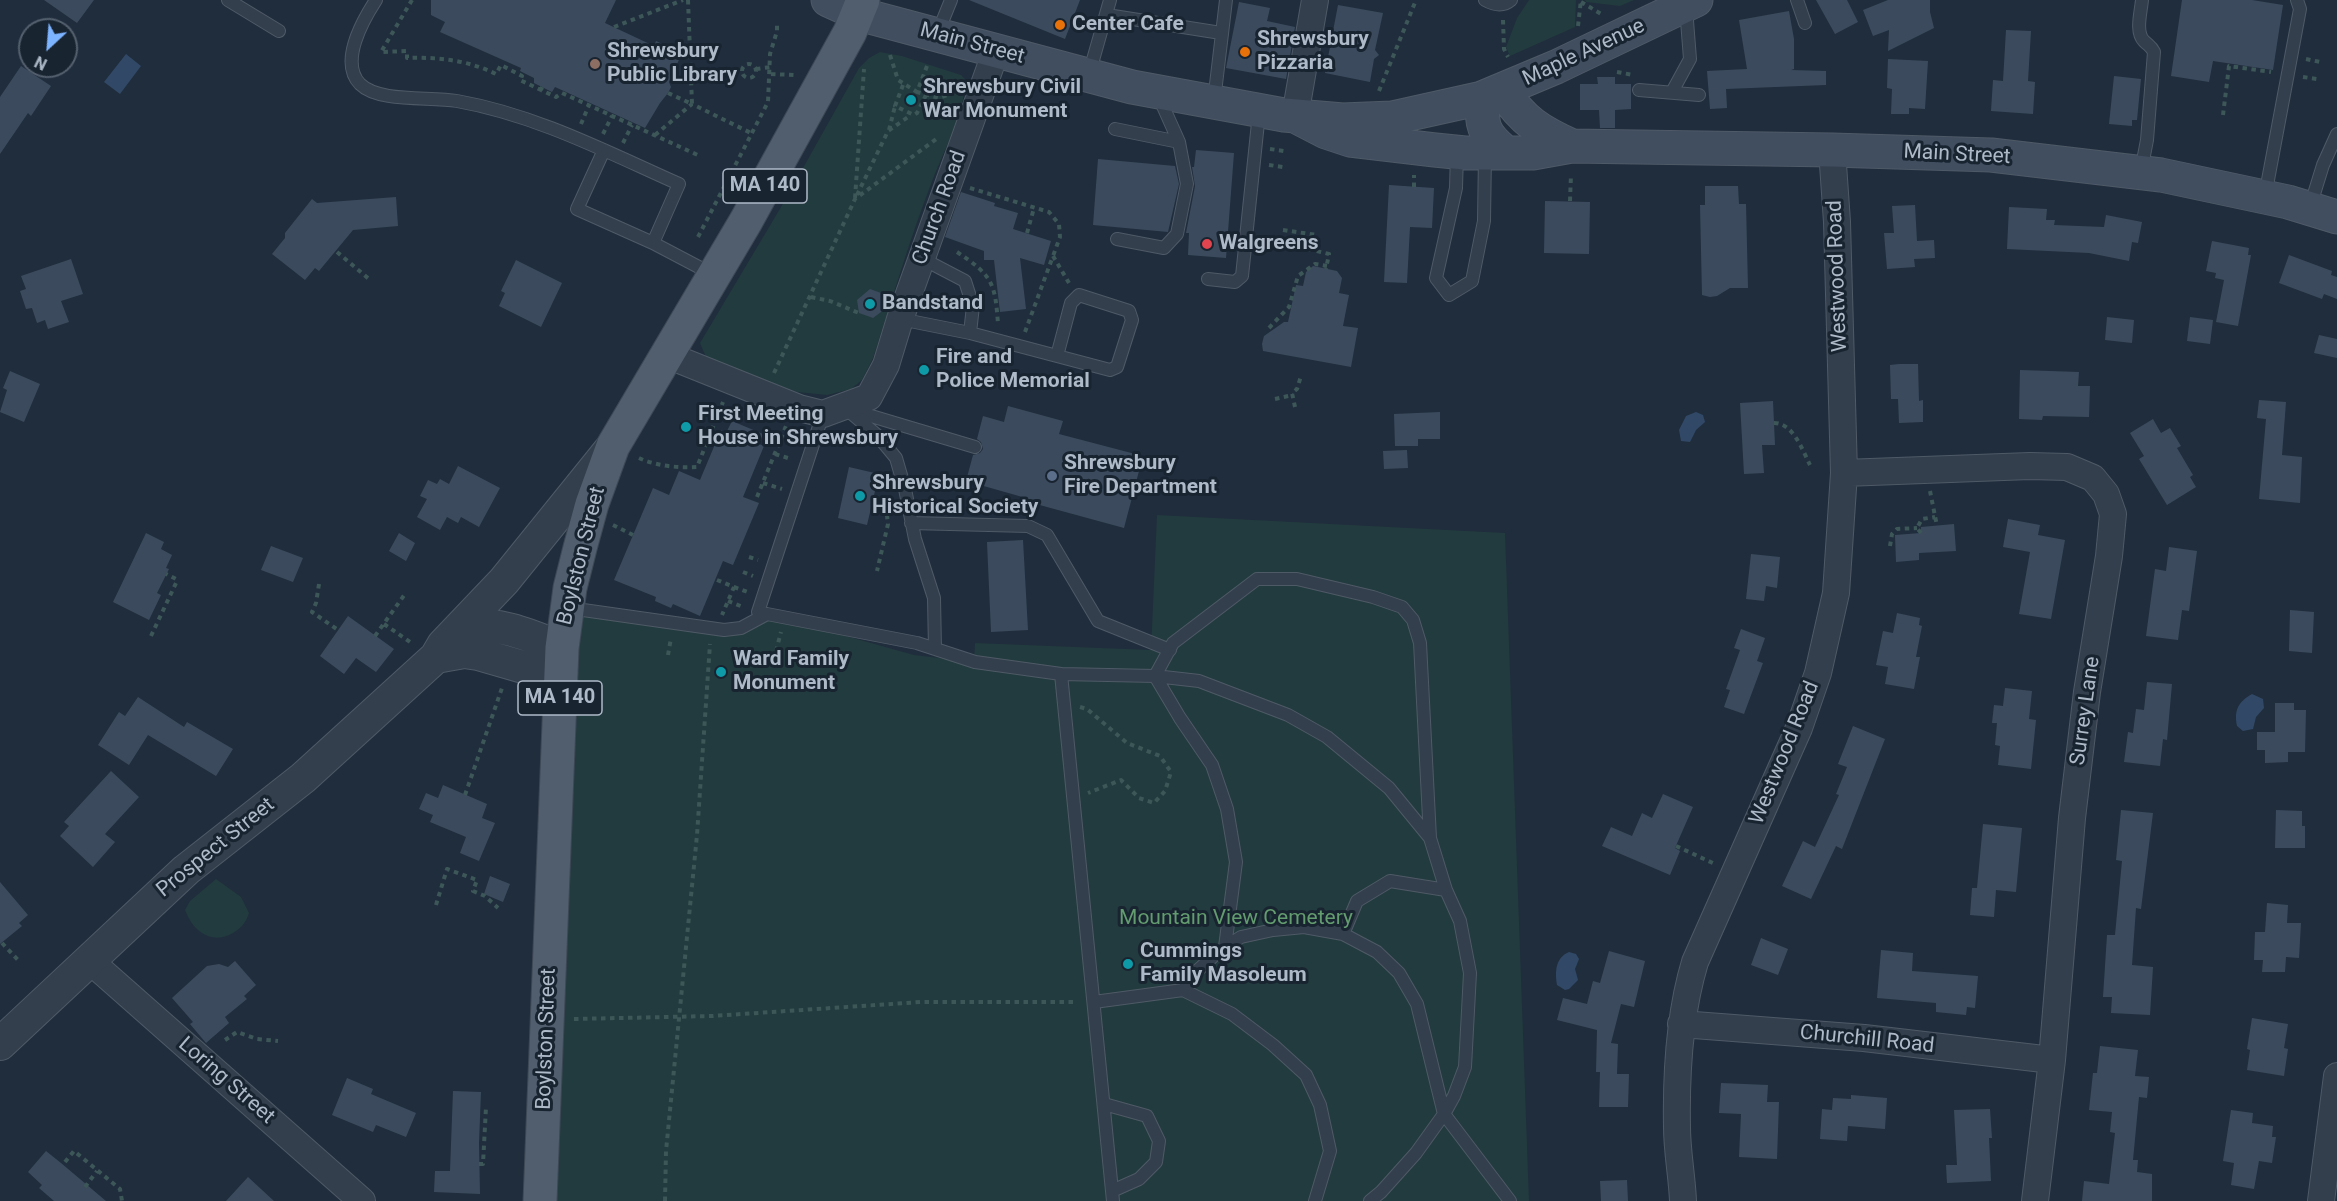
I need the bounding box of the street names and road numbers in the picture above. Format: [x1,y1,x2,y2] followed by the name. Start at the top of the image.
[1519,14,1649,92] street label: Maple Avenue
[917,18,1027,70] street label: Main Street
[1903,140,2011,170] street label: Main Street
[908,147,972,269] street label: Church Road
[723,169,807,203] road number: MA 140
[1823,200,1853,352] street label: Westwood Road
[553,484,611,628] street label: Boylston Street
[2066,655,2106,767] street label: Surrey Lane
[1745,678,1825,828] street label: Westwood Road
[518,681,602,715] road number: MA 140
[152,793,280,903] street label: Prospect Street
[532,968,562,1110] street label: Boylston Street
[1799,1020,1935,1060] street label: Churchill Road
[173,1032,279,1130] street label: Loring Street

